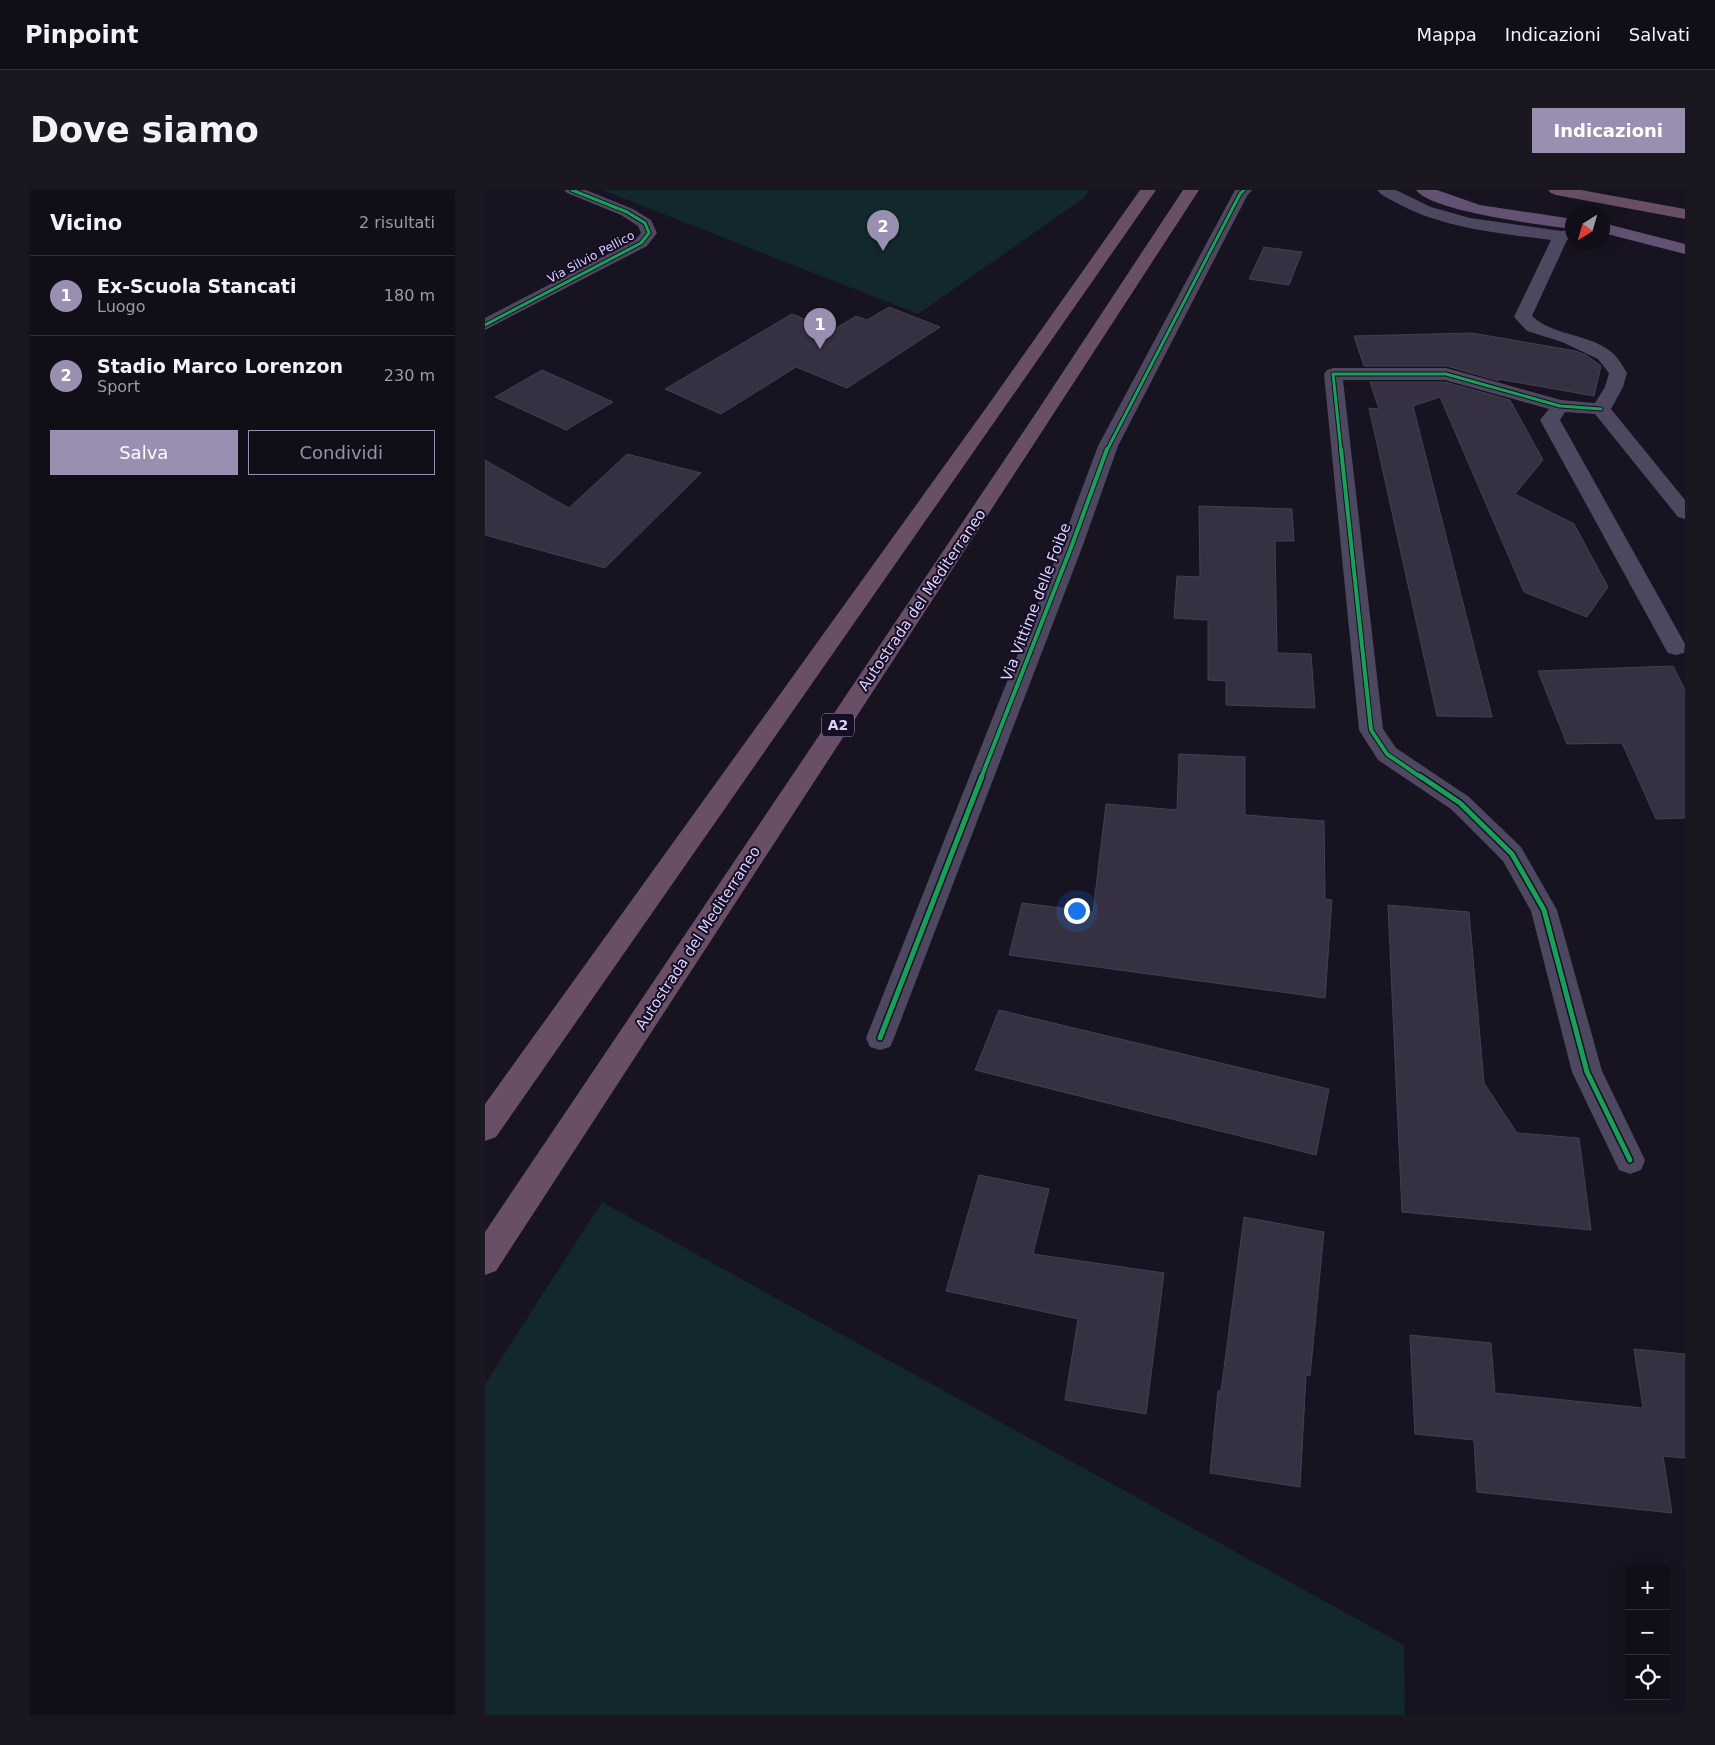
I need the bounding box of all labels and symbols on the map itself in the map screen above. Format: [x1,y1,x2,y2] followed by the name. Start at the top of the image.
[1565,205,1610,250] north arrow
[867,210,899,251] pin: 2
[545,228,637,286] street label: Via Silvio Pellico
[804,308,836,349] pin: 1
[854,506,990,694] street label: Autostrada del Mediterraneo
[998,520,1074,684] street label: Via Vittime delle Foibe
[822,714,854,736] road number: A2
[632,843,764,1033] street label: Autostrada del Mediterraneo
[1064,898,1090,924] your location

